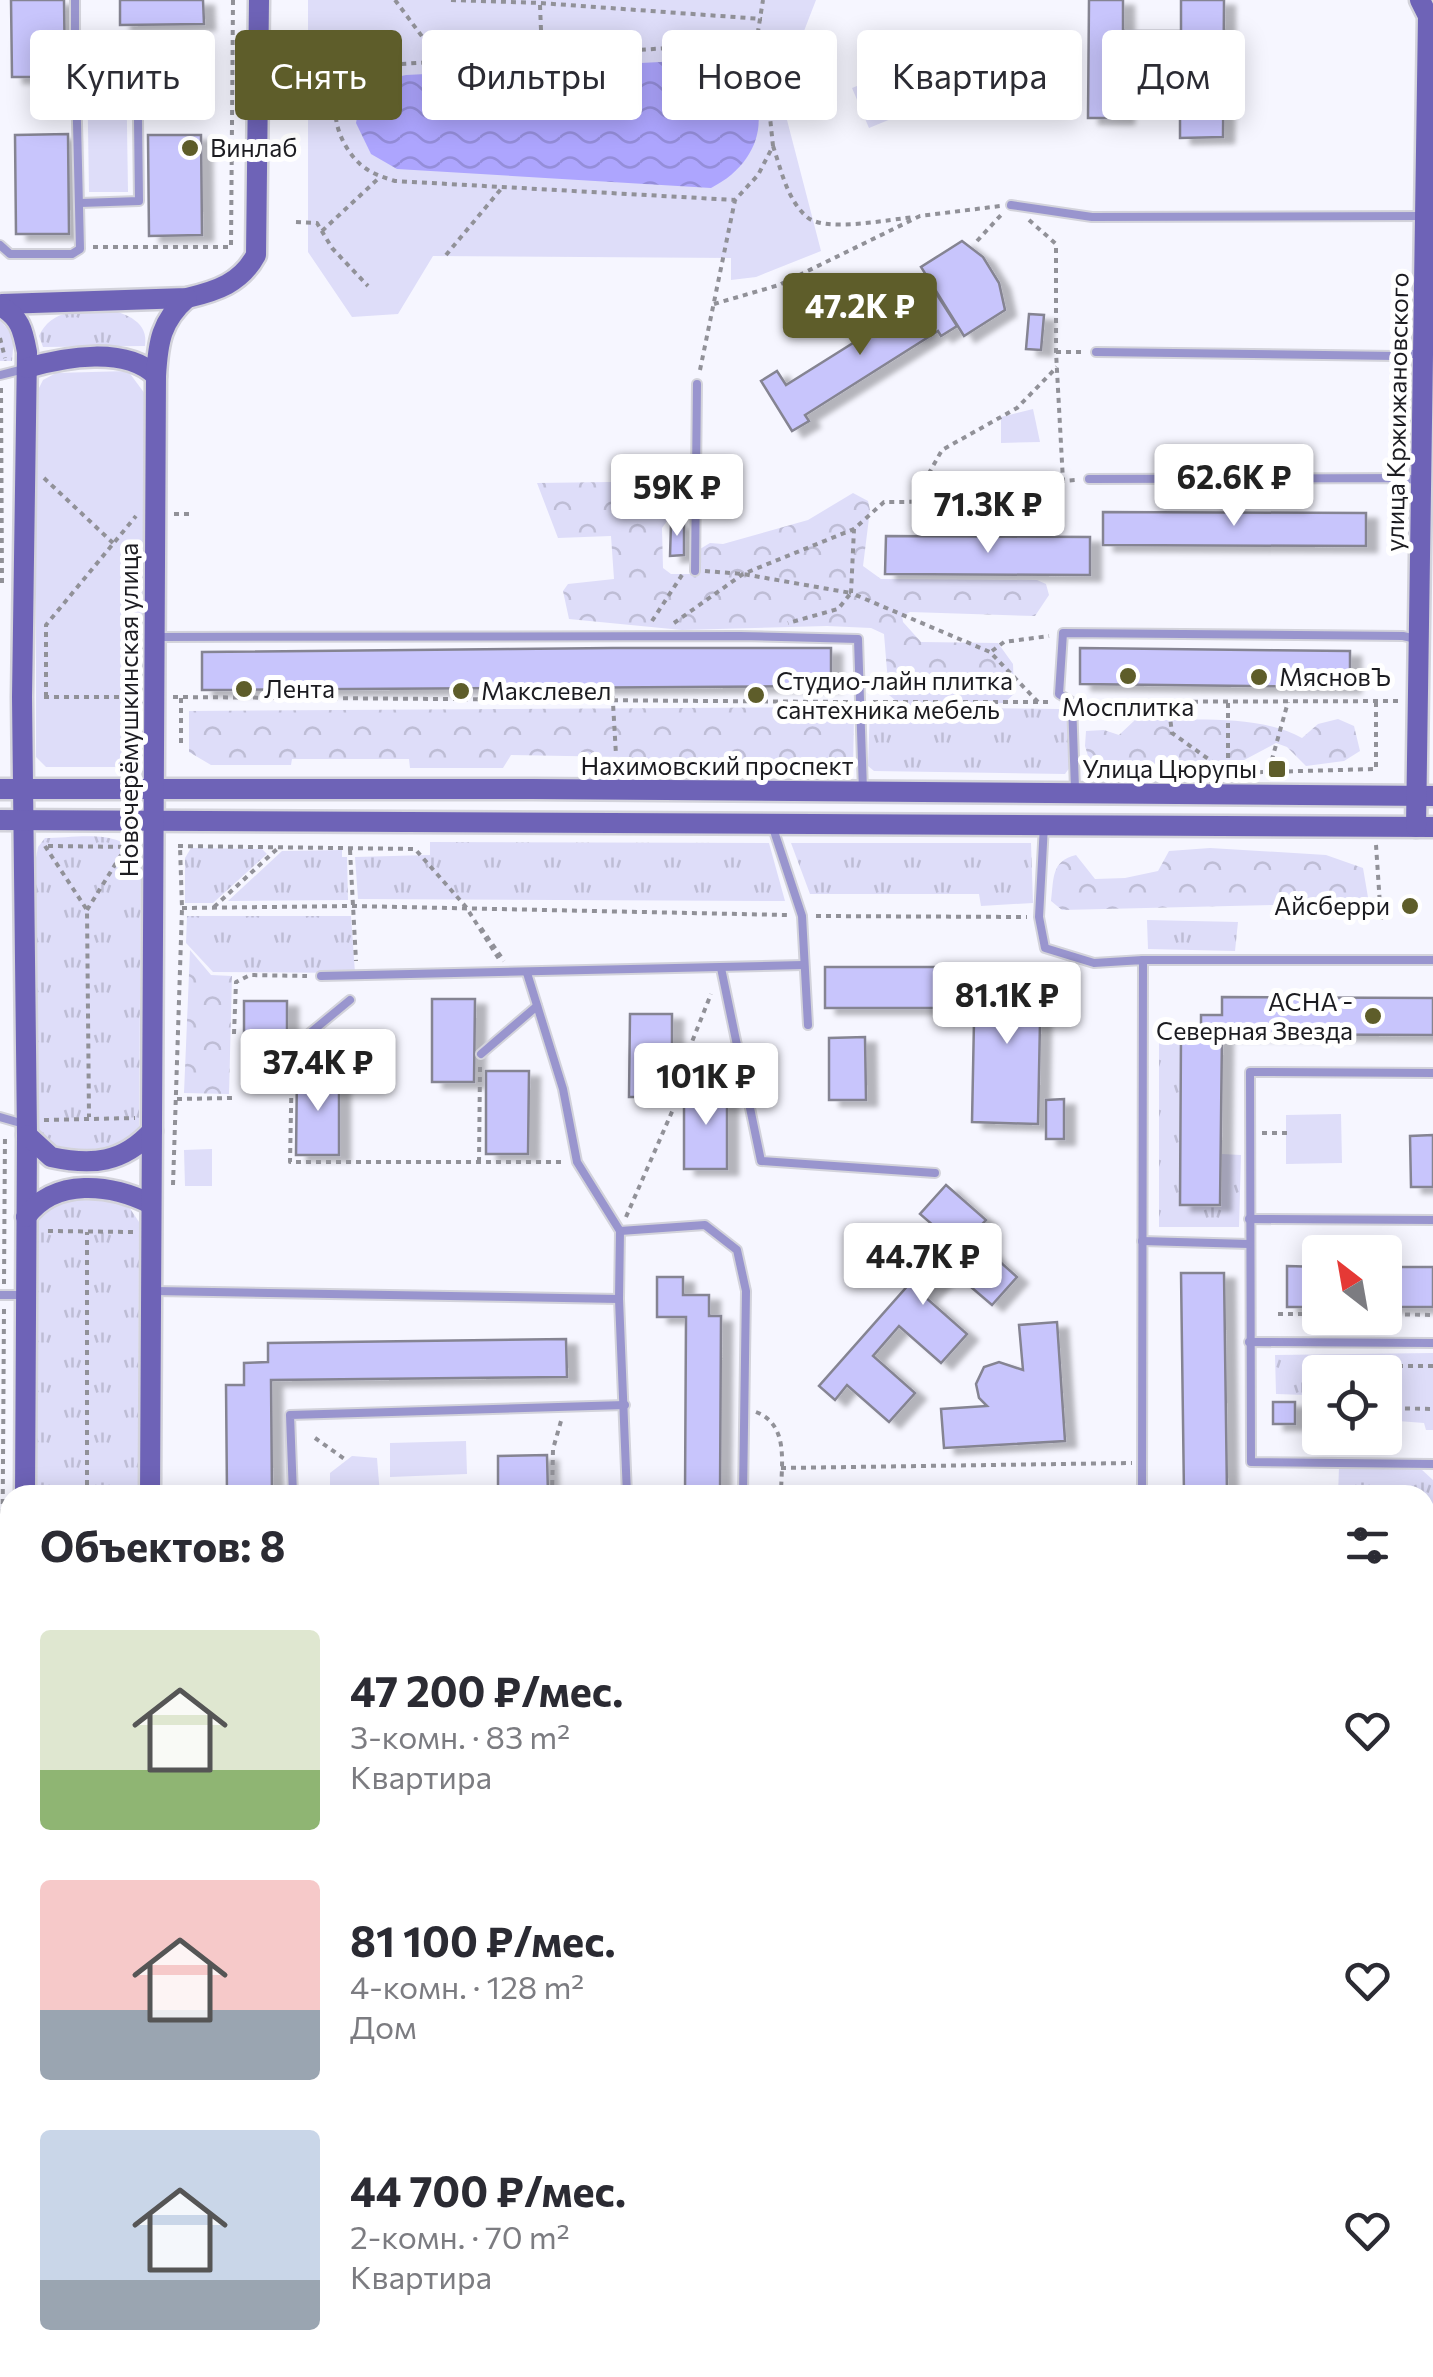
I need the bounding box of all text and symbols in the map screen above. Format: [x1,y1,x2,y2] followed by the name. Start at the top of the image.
[30,30,215,120] chip: Купить
[235,30,402,120] chip: Снять
[422,30,642,120] chip: Фильтры
[662,30,837,120] chip: Новое
[857,30,1082,120] chip: Квартира
[1102,30,1245,120] chip: Дом
[210,132,297,162] place label: Винлаб
[179,137,201,159] marker: Винлаб
[1379,272,1413,552] street label: улица Кржижановского
[768,273,952,358] pin: 47.2K ₽
[805,285,915,325] text: 47.2K ₽
[1142,444,1326,529] pin: 62.6K ₽
[607,454,747,539] pin: 59K ₽
[1176,456,1292,496] text: 62.6K ₽
[633,466,721,506] text: 59K ₽
[896,471,1080,556] pin: 71.3K ₽
[934,483,1042,523] text: 71.3K ₽
[113,543,143,877] street label: Новочерёмушкинская улица
[1279,661,1391,691] place label: МясновЪ
[776,665,1013,724] place label: Студио-лайн плитка сантехника мебель
[1117,665,1139,687] marker: Мосплитка
[1248,666,1270,688] marker: МясновЪ
[264,673,335,703] place label: Лента
[481,675,611,705] place label: Макслевел
[233,678,255,700] marker: Лента
[450,680,472,702] marker: Макслевел
[745,684,767,706] marker: Студио-лайн плитка сантехника мебель
[1062,691,1194,721] place label: Мосплитка
[580,750,854,780] street label: Нахимовский проспект
[1082,753,1257,783] place label: Улица Цюрупы
[1266,758,1288,780] marker: Улица Цюрупы
[1274,890,1390,920] place label: Айсберри
[1399,895,1421,917] marker: Айсберри
[915,962,1099,1047] pin: 81.1K ₽
[955,974,1059,1014] text: 81.1K ₽
[1156,986,1353,1045] place label: АСНА - Северная Звезда
[1362,1005,1384,1027] marker: АСНА - Северная Звезда
[226,1029,410,1114] pin: 37.4K ₽
[263,1041,373,1081] text: 37.4K ₽
[625,1043,787,1128] pin: 101K ₽
[656,1055,756,1095] text: 101K ₽
[831,1223,1015,1308] pin: 44.7K ₽
[866,1235,980,1275] text: 44.7K ₽
[1302,1235,1402,1335] north arrow
[1302,1235,1402,1455] map controls
[1302,1355,1402,1455] button: locate
[1340,1518,1395,1573] icon: filters
[40,1519,285,1571] text: Объектов: 8
[350,1664,623,1716] text: 47 200 ₽/мес.
[120,1670,240,1790] icon: home
[1340,1703,1395,1758] icon: heart
[350,1716,570,1756] text: 3-комн. · 83 m²
[350,1756,492,1796] text: Квартира
[350,1914,616,1966] text: 81 100 ₽/мес.
[120,1920,240,2040] icon: home
[1340,1953,1395,2008] icon: heart
[350,1966,584,2006] text: 4-комн. · 128 m²
[350,2006,417,2046] text: Дом
[350,2164,626,2216] text: 44 700 ₽/мес.
[120,2170,240,2290] icon: home
[1340,2203,1395,2258] icon: heart
[350,2216,570,2256] text: 2-комн. · 70 m²
[350,2256,492,2296] text: Квартира

